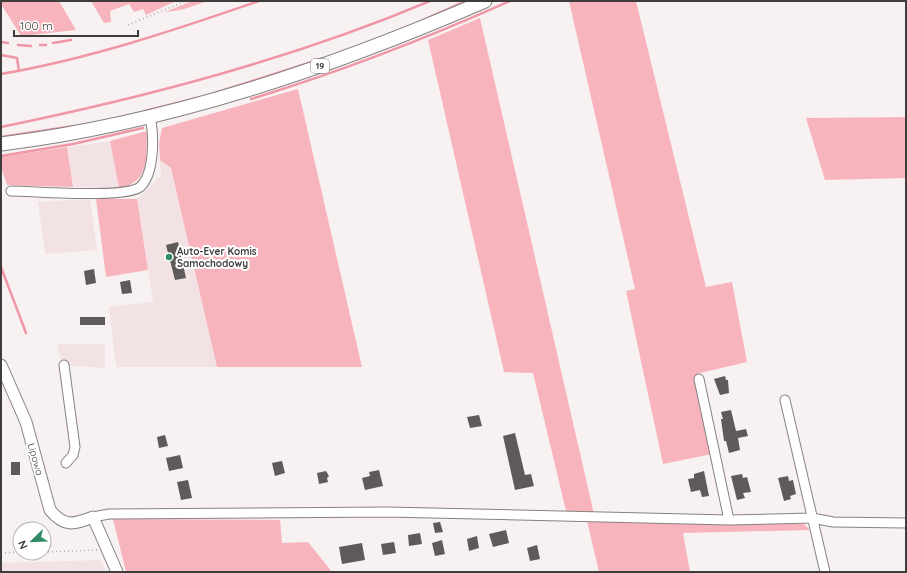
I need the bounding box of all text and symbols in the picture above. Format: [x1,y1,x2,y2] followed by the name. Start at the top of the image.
[14,12,138,38] scale bar
[20,18,53,33] text: 100 m
[311,59,329,73] road number: 19
[177,245,257,270] place label: Auto-Ever Komis Samochodowy
[164,252,174,262] marker: Auto-Ever Komis Samochodowy
[25,441,46,477] street label: Lipowa
[12,521,52,561] north arrow
[15,538,31,551] text: N

